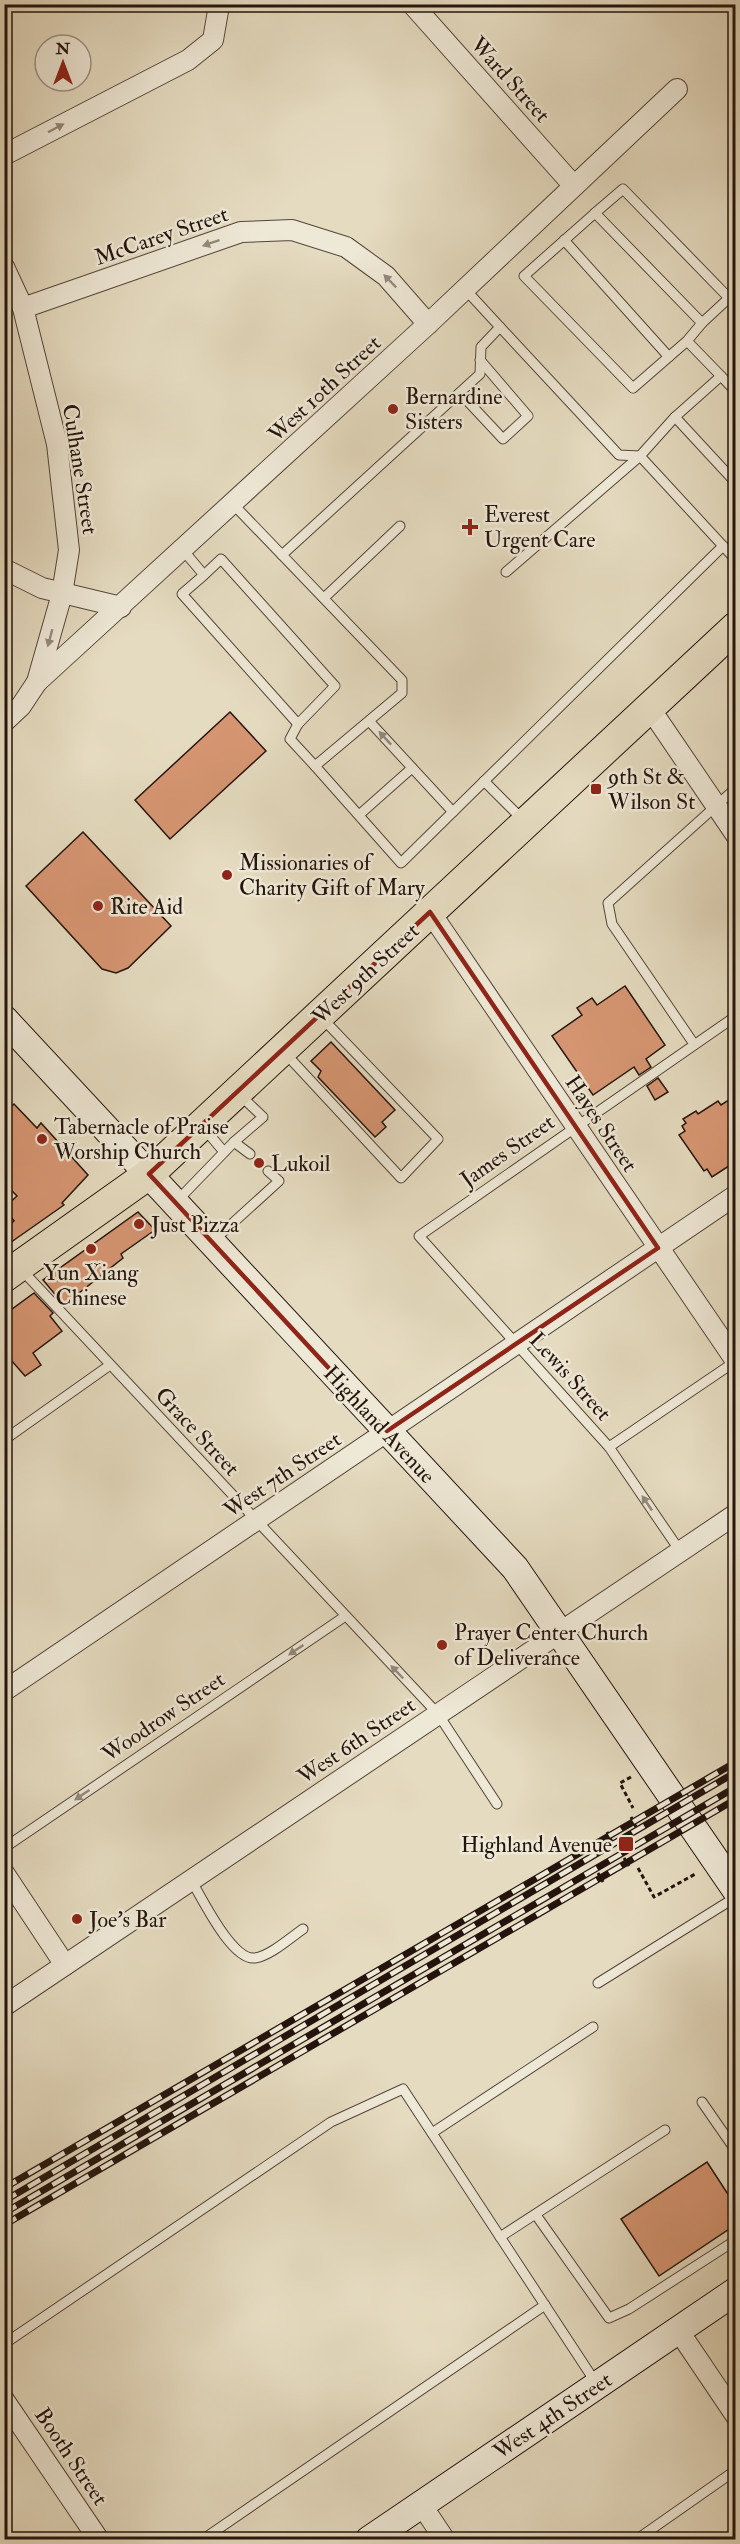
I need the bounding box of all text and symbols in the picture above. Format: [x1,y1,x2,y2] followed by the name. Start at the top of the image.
[464,30,556,128] street label: Ward Street
[33,33,93,93] north arrow
[55,39,71,59] text: N
[48,123,65,133] one-way arrow
[91,200,232,272] street label: McCarey Street
[202,238,220,248] one-way arrow
[383,274,397,288] one-way arrow
[262,329,387,449] street label: West 10th Street
[405,383,503,436] place label: Bernardine Sisters
[56,402,104,536] street label: Culhane Street
[386,402,400,416] marker: Bernardine Sisters
[484,501,595,554] place label: Everest Urgent Care
[461,518,479,536] marker: Everest Urgent Care
[44,629,54,647] one-way arrow
[378,731,392,745] one-way arrow
[606,763,695,816] place label: 9th St & Wilson St
[589,782,603,796] marker: 9th St & Wilson St
[239,849,425,902] place label: Missionaries of Charity Gift of Mary
[220,868,234,882] marker: Missionaries of Charity Gift of Mary
[110,893,183,921] place label: Rite Aid
[91,899,105,913] marker: Rite Aid
[305,917,425,1031] street label: West 9th Street
[559,1070,644,1177] street label: Hayes Street
[454,1108,560,1194] street label: James Street
[53,1113,229,1167] place label: Tabernacle of Praise Worship Church
[35,1132,49,1146] marker: Tabernacle of Praise Worship Church
[271,1150,331,1178] place label: Lukoil
[252,1156,266,1170] marker: Lukoil
[150,1211,240,1239] place label: Just Pizza
[132,1217,146,1231] marker: Just Pizza
[84,1242,98,1256] marker: Yun Xiang Chinese
[44,1259,140,1312] place label: Yun Xiang Chinese
[523,1327,617,1427] street label: Lewis Street
[317,1360,441,1490] street label: Highland Avenue
[149,1381,246,1482] street label: Grace Street
[218,1425,346,1525] street label: West 7th Street
[642,1495,653,1511] one-way arrow
[454,1619,649,1672] place label: Prayer Center Church of Deliverance
[435,1638,449,1652] marker: Prayer Center Church of Deliverance
[288,1644,304,1656] one-way arrow
[96,1665,230,1769] street label: Woodrow Street
[390,1665,404,1680] one-way arrow
[291,1691,421,1791] street label: West 6th Street
[75,1789,91,1801] one-way arrow
[461,1831,612,1859] place label: Highland Avenue
[617,1835,635,1853] marker: Highland Avenue
[88,1906,167,1934] place label: Joe's Bar
[70,1912,84,1926] marker: Joe's Bar
[487,2366,617,2466] street label: West 4th Street
[28,2402,114,2511] street label: Booth Street

